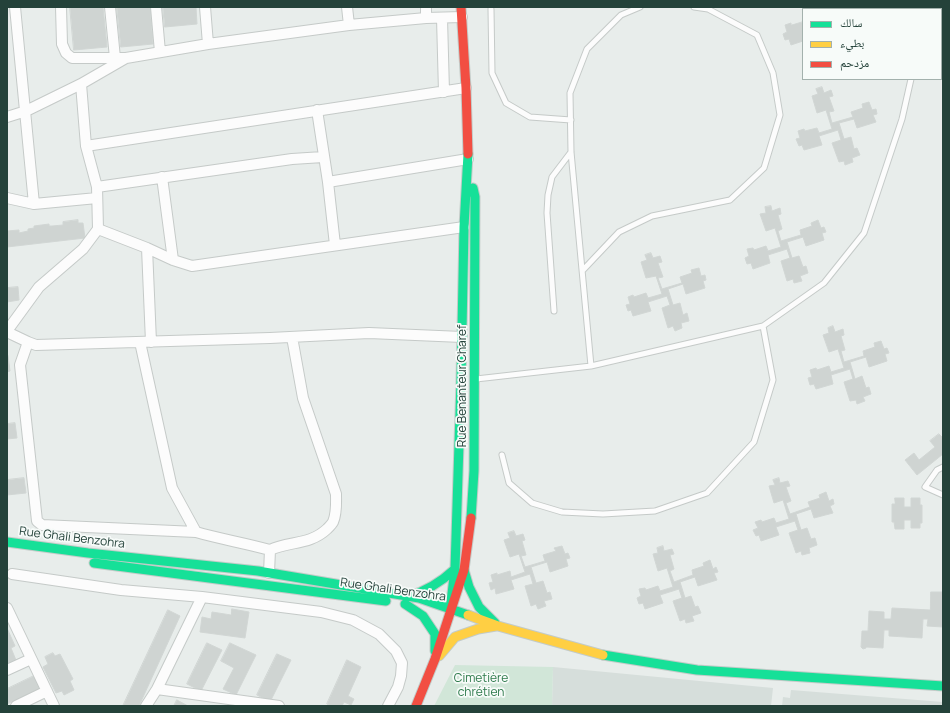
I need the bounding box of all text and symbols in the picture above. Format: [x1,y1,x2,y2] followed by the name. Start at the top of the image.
[802,8,942,80] legend
[840,14,862,31] text: سالك
[840,34,864,51] text: بطيء
[840,54,869,71] text: مزدحم
[456,325,470,447] street label: Rue Benanteur Charef
[18,524,126,552] street label: Rue Ghali Benzohra
[339,575,447,605] street label: Rue Ghali Benzohra
[454,672,508,700] park label: Cimetière chrétien

